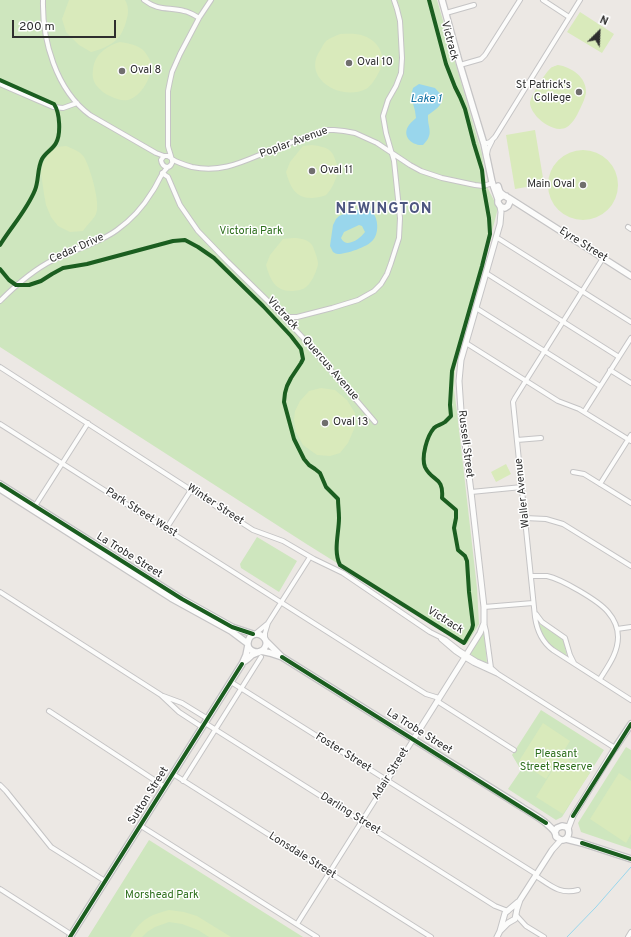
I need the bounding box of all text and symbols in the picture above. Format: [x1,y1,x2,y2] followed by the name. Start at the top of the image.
[14,12,118,38] scale bar
[579,12,619,52] north arrow
[597,13,610,29] text: N
[19,19,55,35] text: 200 m
[437,20,461,62] street label: Victrack
[357,56,393,70] place label: Oval 10
[344,58,354,68] marker: Oval 10
[130,64,161,78] place label: Oval 8
[117,66,127,76] marker: Oval 8
[516,79,571,105] place label: St Patrick's College
[574,87,584,97] marker: St Patrick's College
[410,93,442,107] water label: Lake 1
[258,125,330,161] street label: Poplar Avenue
[320,164,353,178] place label: Oval 11
[307,166,317,176] marker: Oval 11
[527,178,575,192] place label: Main Oval
[578,180,588,190] marker: Main Oval
[336,201,432,219] district label: NEWINGTON
[219,225,283,239] park label: Victoria Park
[556,225,610,265] street label: Eyre Street
[48,231,106,267] street label: Cedar Drive
[263,295,301,333] street label: Victrack
[299,334,361,404] street label: Quercus Avenue
[454,409,476,479] street label: Russell Street
[333,416,368,430] place label: Oval 13
[320,418,330,428] marker: Oval 13
[513,457,533,529] street label: Waller Avenue
[184,482,246,528] street label: Winter Street
[103,486,179,540] street label: Park Street West
[94,530,164,582] street label: La Trobe Street
[424,605,466,637] street label: Victrack
[384,706,454,758] street label: La Trobe Street
[313,731,373,775] street label: Foster Street
[370,745,412,803] street label: Adair Street
[520,748,592,774] park label: Pleasant Street Reserve
[126,765,172,827] street label: Sutton Street
[317,790,383,838] street label: Darling Street
[266,830,338,882] street label: Lonsdale Street
[125,889,199,903] park label: Morshead Park

